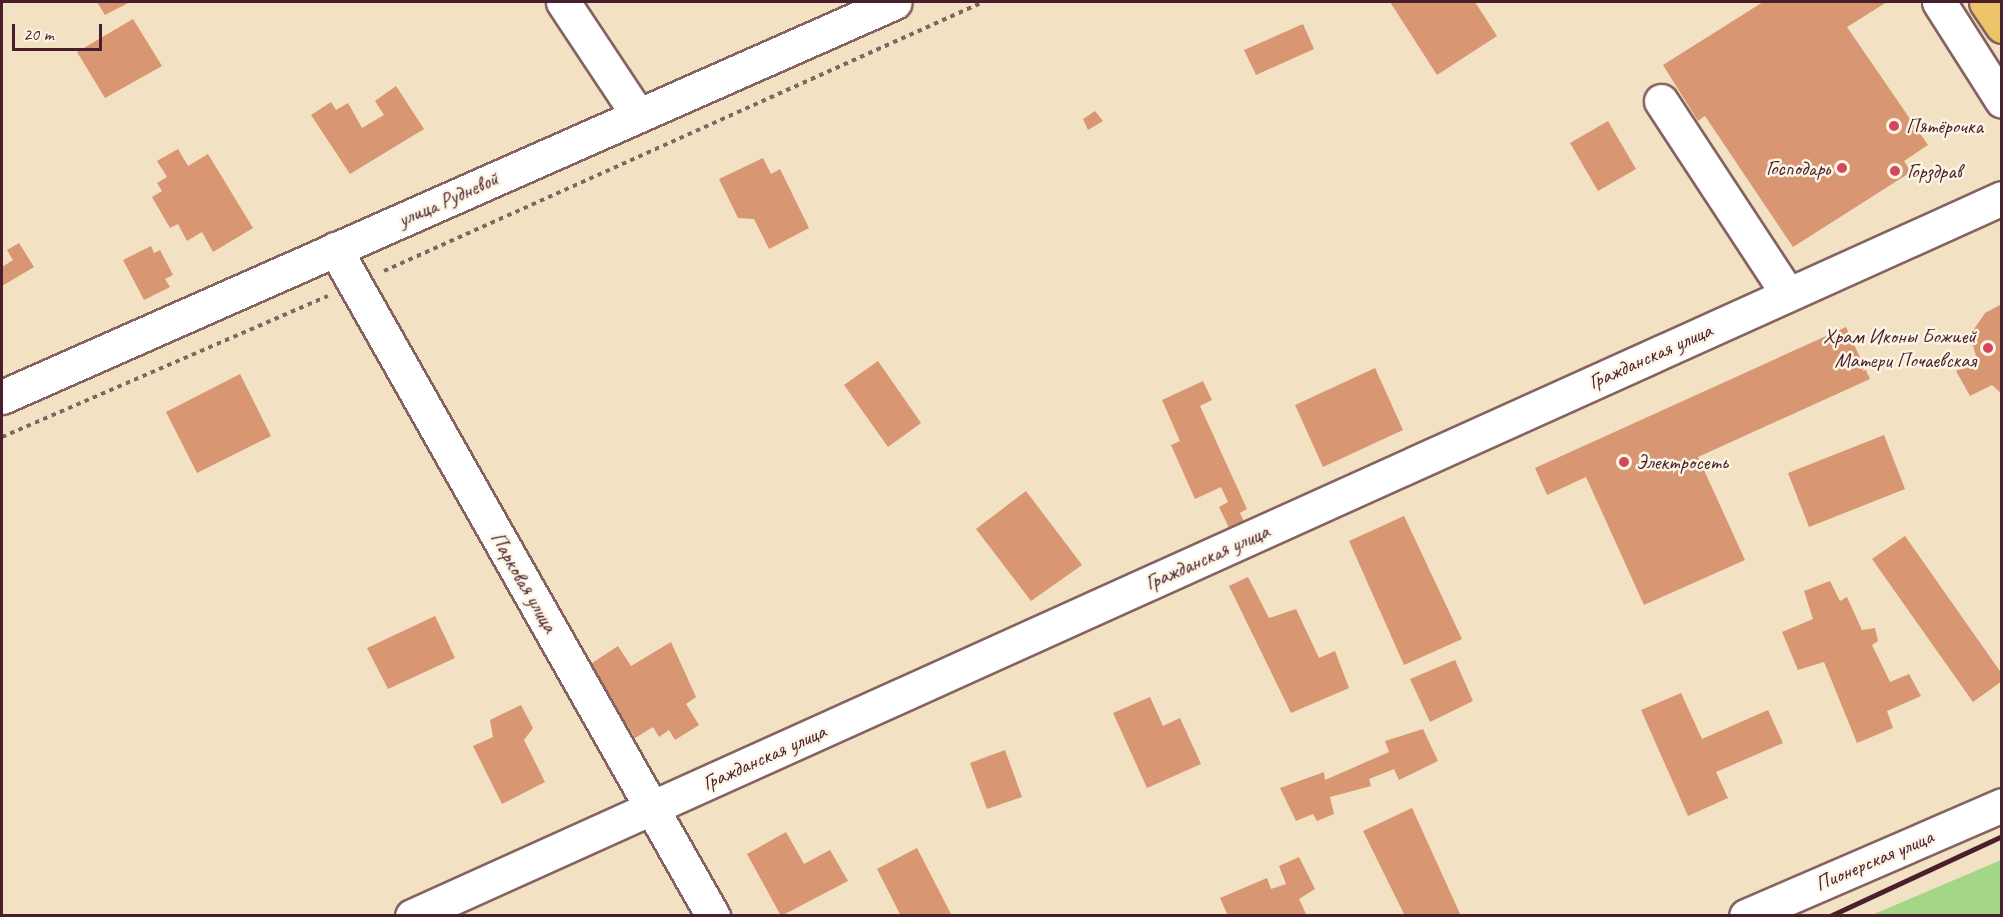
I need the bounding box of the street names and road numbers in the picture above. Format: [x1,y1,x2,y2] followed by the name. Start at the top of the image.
[394,166,502,232] street label: улица Рудневой
[1584,317,1716,395] street label: Гражданская улица
[1141,518,1273,596] street label: Гражданская улица
[485,527,563,637] street label: Парковая улица
[698,718,830,796] street label: Гражданская улица
[1810,823,1938,897] street label: Пионерская улица

